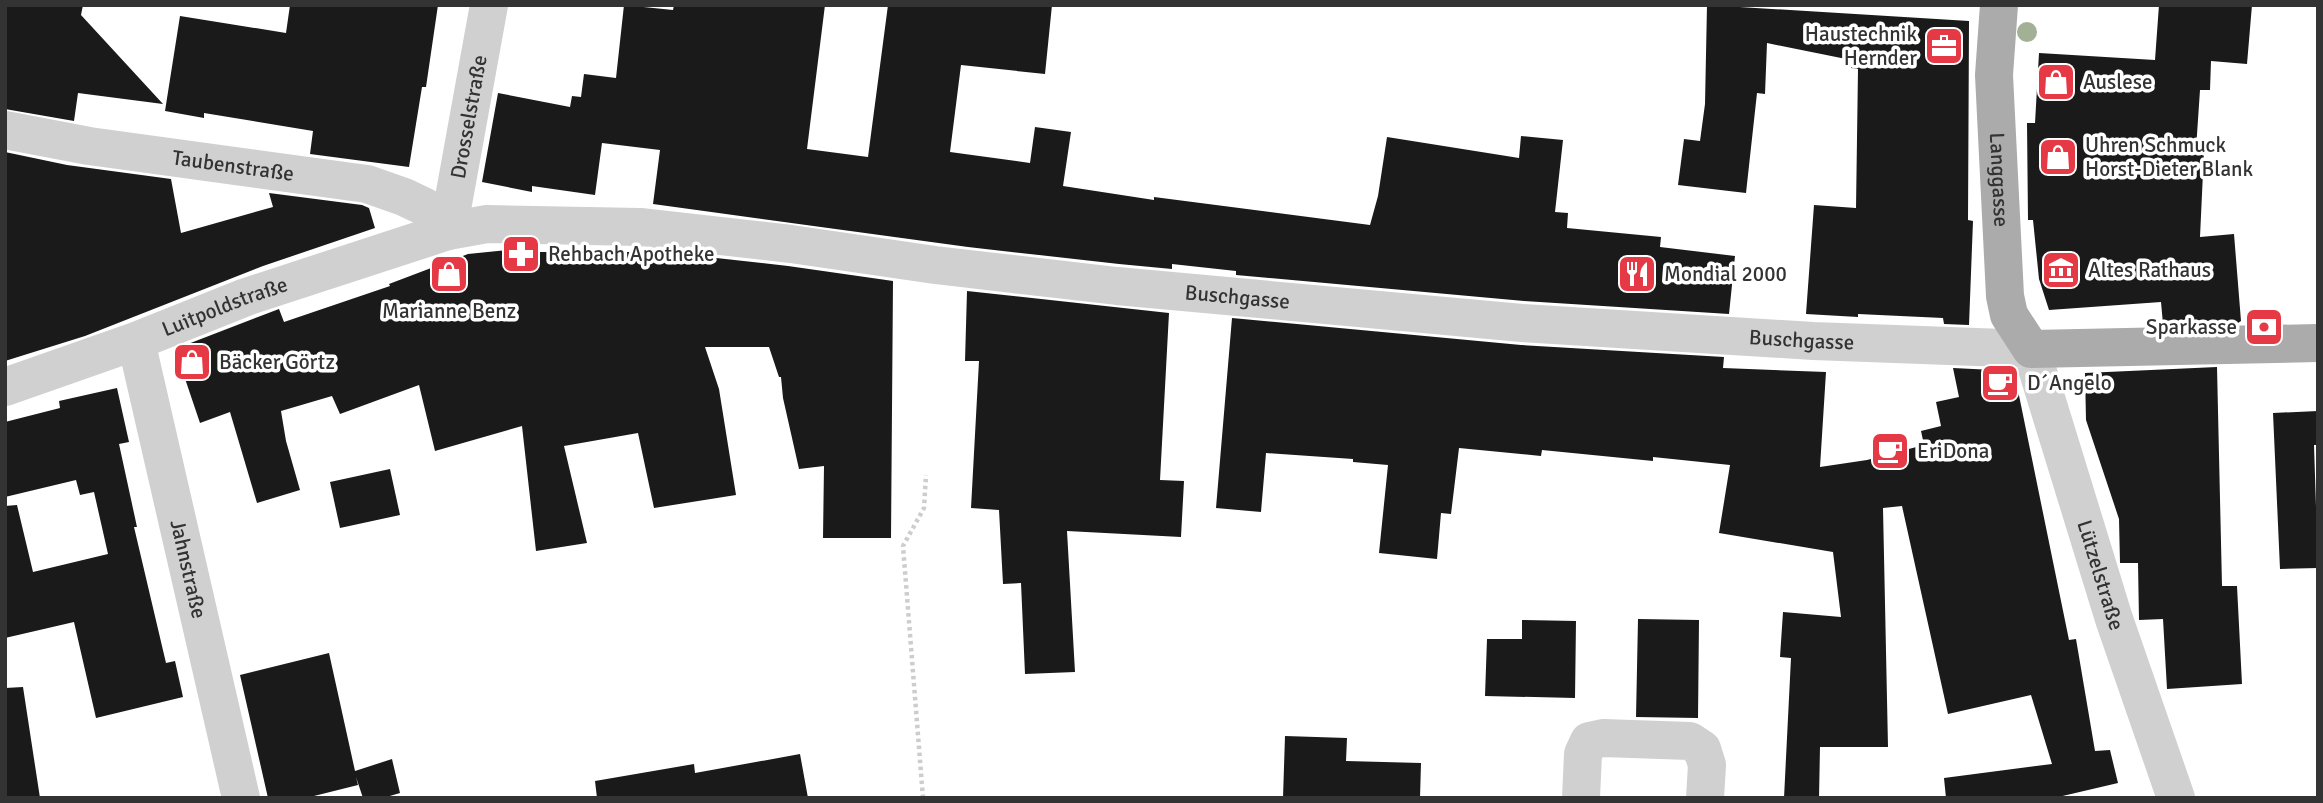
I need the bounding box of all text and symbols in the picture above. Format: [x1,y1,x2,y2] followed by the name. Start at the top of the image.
[1805,21,1917,71] place label: Haustechnik Hernder
[1923,25,1965,67] office icon: Haustechnik Hernder
[445,53,493,181] street label: Drosselstraße
[2035,61,2077,103] shop icon: Auslese
[2083,69,2152,95] place label: Auslese
[1984,132,2015,228] street label: Langgasse
[2085,132,2254,182] place label: Uhren Schmuck Horst-Dieter Blank
[2037,136,2079,178] shop icon: Uhren Schmuck Horst-Dieter Blank
[171,145,296,187] street label: Taubenstraße
[500,233,542,275] pharmacy icon: Rehbach Apotheke
[548,241,715,267] place label: Rehbach Apotheke
[2040,249,2082,291] museum icon: Altes Rathaus
[428,253,470,295] shop icon: Marianne Benz
[1616,253,1658,295] restaurant icon: Mondial 2000
[2088,257,2211,283] place label: Altes Rathaus
[1664,261,1787,287] place label: Mondial 2000
[158,271,291,342] street label: Luitpoldstraße
[1184,279,1291,315] street label: Buschgasse
[382,298,516,324] place label: Marianne Benz
[2243,306,2285,348] bank icon: Sparkasse
[2146,314,2237,340] place label: Sparkasse
[1748,324,1855,356] street label: Buschgasse
[171,341,213,383] shop icon: Bäcker Görtz
[219,349,335,375] place label: Bäcker Görtz
[1979,362,2021,404] cafe icon: D´Angelo
[2027,370,2112,396] place label: D´Angelo
[1869,430,1911,472] cafe icon: EriDona
[1917,438,1989,464] place label: EriDona
[164,517,212,621] street label: Jahnstraße
[2071,517,2130,634] street label: Lützelstraße

